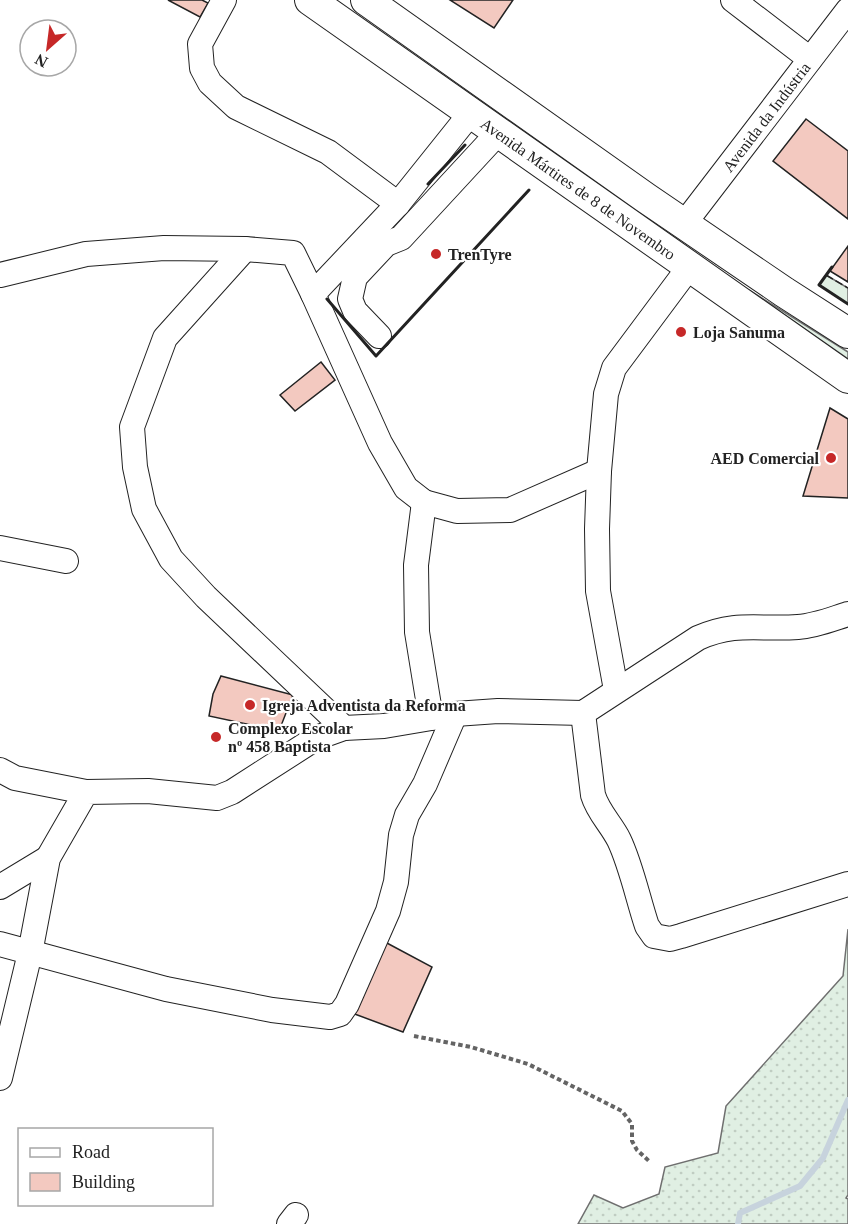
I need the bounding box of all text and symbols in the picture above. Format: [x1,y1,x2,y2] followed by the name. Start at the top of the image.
[18,18,78,78] north arrow
[32,50,50,71] text: N
[719,59,813,175] street label: Avenida da Indústria
[478,114,679,263] street label: Avenida Mártires de 8 de Novembro
[448,246,512,264] place label: TrenTyre
[429,247,443,261] marker: TrenTyre
[693,324,785,342] place label: Loja Sanuma
[674,325,688,339] marker: Loja Sanuma
[710,450,820,467] place label: AED Comercial
[824,451,838,465] marker: AED Comercial
[262,697,466,715] place label: Igreja Adventista da Reforma
[243,698,257,712] marker: Igreja Adventista da Reforma
[228,720,353,756] place label: Complexo Escolar nº 458 Baptista
[209,730,223,744] marker: Complexo Escolar nº 458 Baptista
[18,1128,213,1206] legend
[72,1142,110,1162] text: Road
[72,1172,135,1192] text: Building

